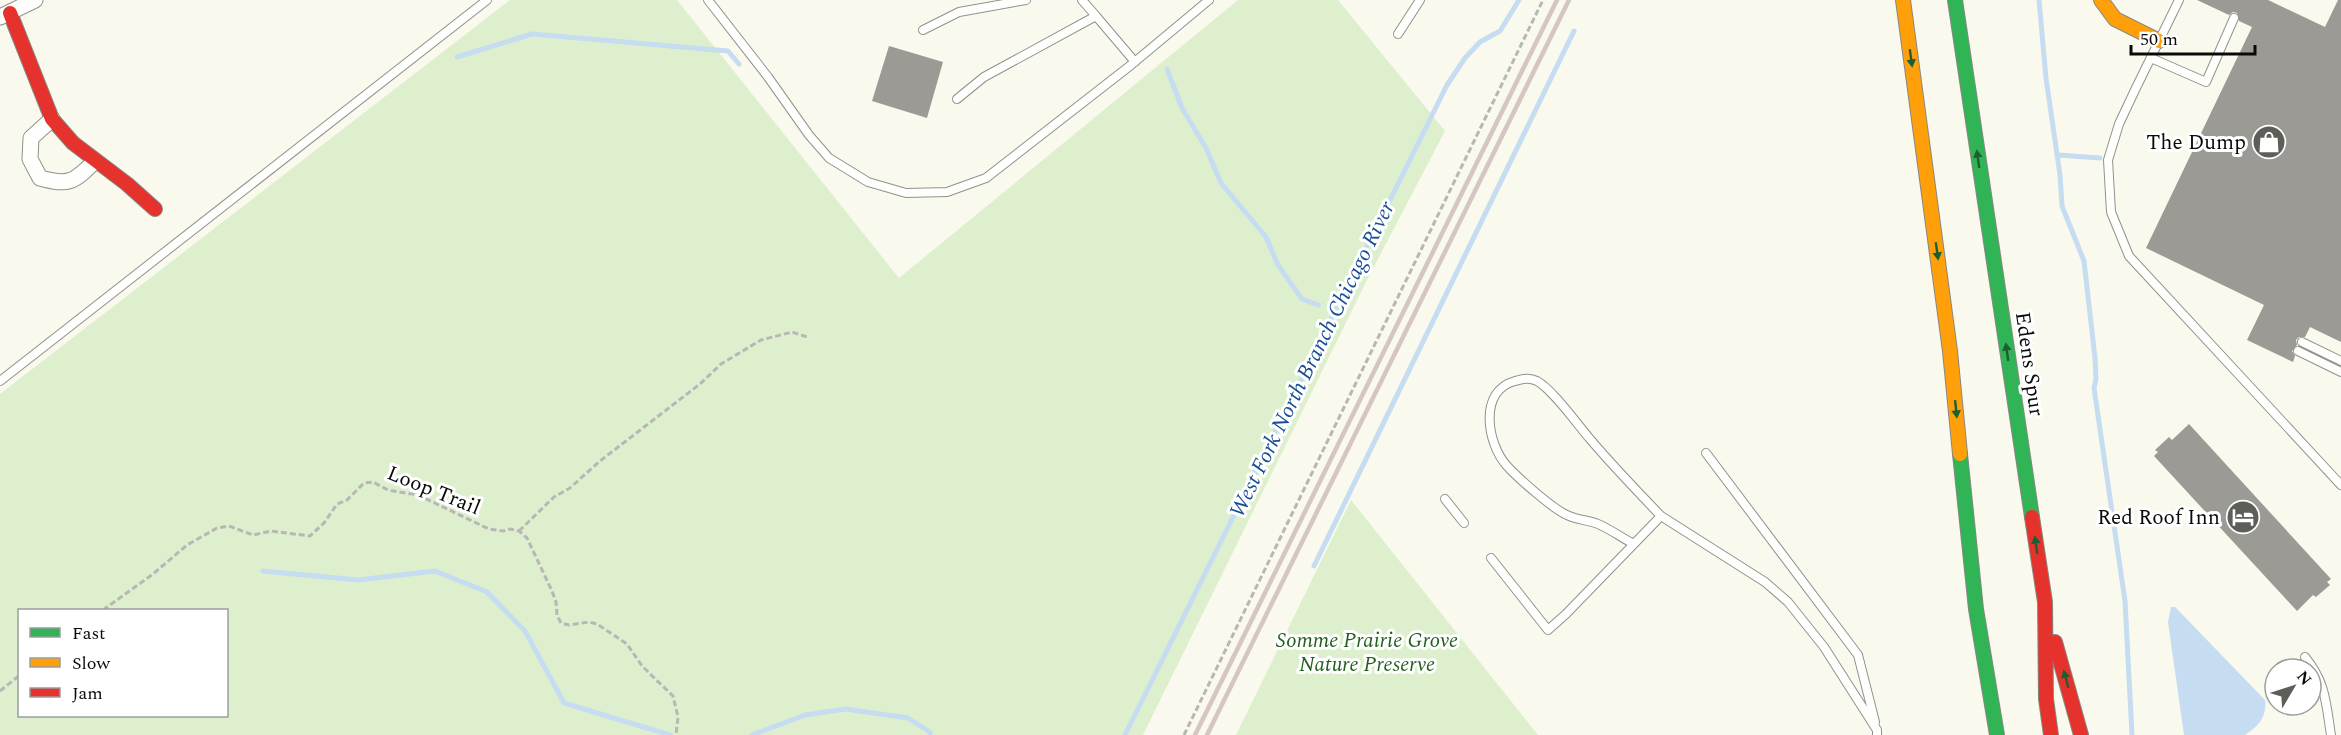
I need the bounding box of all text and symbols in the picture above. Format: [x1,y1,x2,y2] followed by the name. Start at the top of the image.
[2131,18,2256,56] scale bar
[2140,26,2178,53] text: 50 m
[1906,49,1916,68] one-way arrow
[2251,124,2287,160] shop icon: The Dump
[2146,127,2246,159] place label: The Dump
[1974,149,1983,168] one-way arrow
[1221,195,1404,524] water label: West Fork North Branch Chicago River
[1932,242,1941,261] one-way arrow
[2006,310,2052,419] street label: Edens Spur
[2003,342,2012,361] one-way arrow
[1951,400,1961,419] one-way arrow
[382,458,485,524] street label: Loop Trail
[2225,499,2261,535] hotel icon: Red Roof Inn
[2097,502,2220,534] place label: Red Roof Inn
[2031,535,2040,554] one-way arrow
[18,609,228,717] legend
[72,620,105,647] text: Fast
[1276,625,1458,681] park label: Somme Prairie Grove Nature Preserve
[72,650,111,677] text: Slow
[2263,657,2323,717] north arrow
[2290,666,2317,691] text: N
[2060,669,2070,688] one-way arrow
[72,680,103,707] text: Jam

